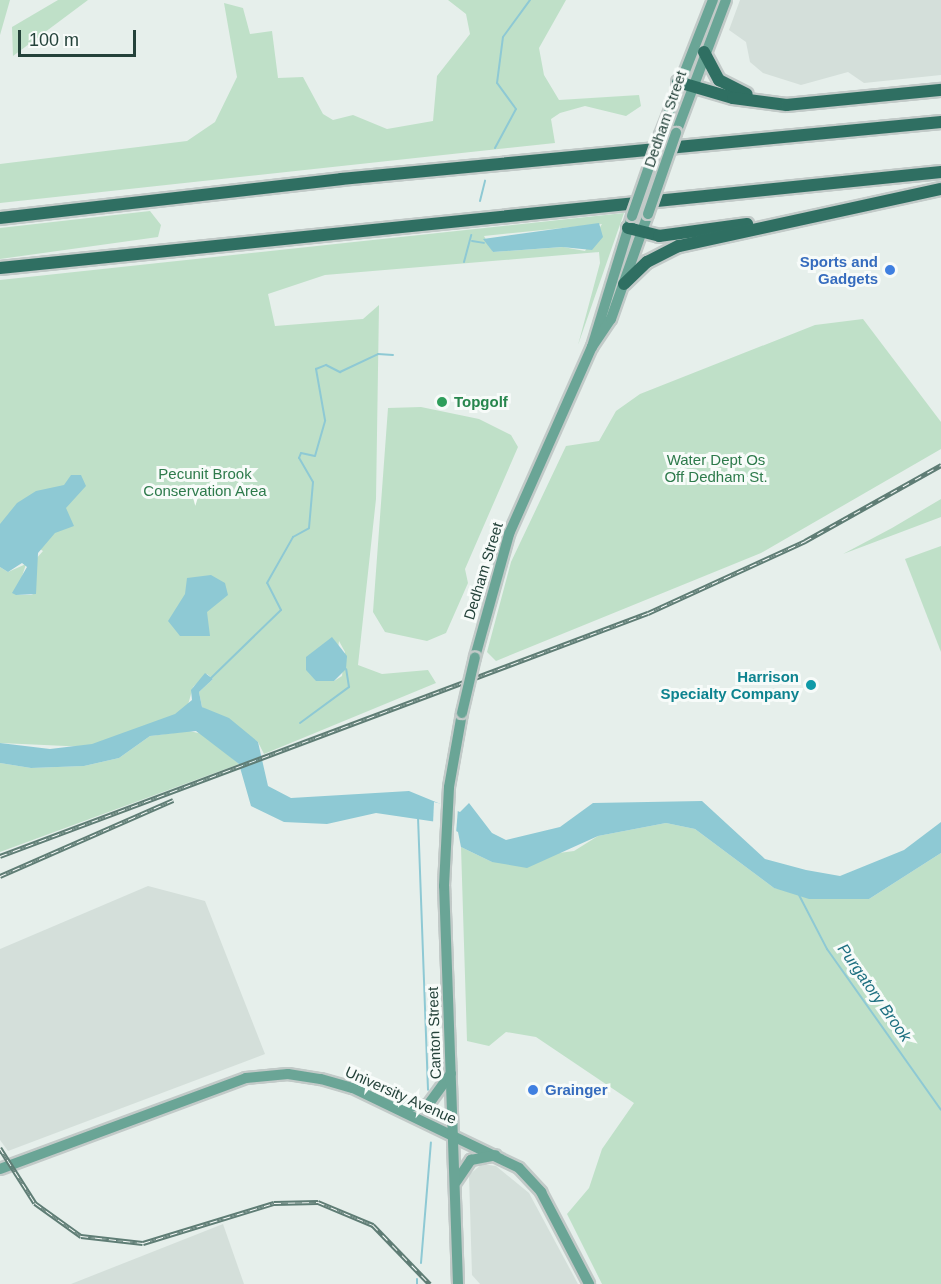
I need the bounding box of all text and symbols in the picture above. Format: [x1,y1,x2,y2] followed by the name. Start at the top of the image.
[21,18,140,56] scale bar
[29,30,79,50] text: 100 m
[640,68,690,170] street label: Dedham Street
[800,252,878,287] place label: Sports and Gadgets
[883,263,897,277] marker: Sports and Gadgets
[454,393,508,411] place label: Topgolf
[435,395,449,409] marker: Topgolf
[664,450,768,485] park label: Water Dept Os Off Dedham St.
[143,464,267,499] park label: Pecunit Brook Conservation Area
[460,520,506,622] street label: Dedham Street
[661,667,799,702] place label: Harrison Specialty Company
[804,678,818,692] marker: Harrison Specialty Company
[833,940,915,1046] water label: Purgatory Brook
[423,986,445,1080] street label: Canton Street
[342,1062,460,1128] street label: University Avenue
[545,1081,608,1099] place label: Grainger
[526,1083,540,1097] marker: Grainger

